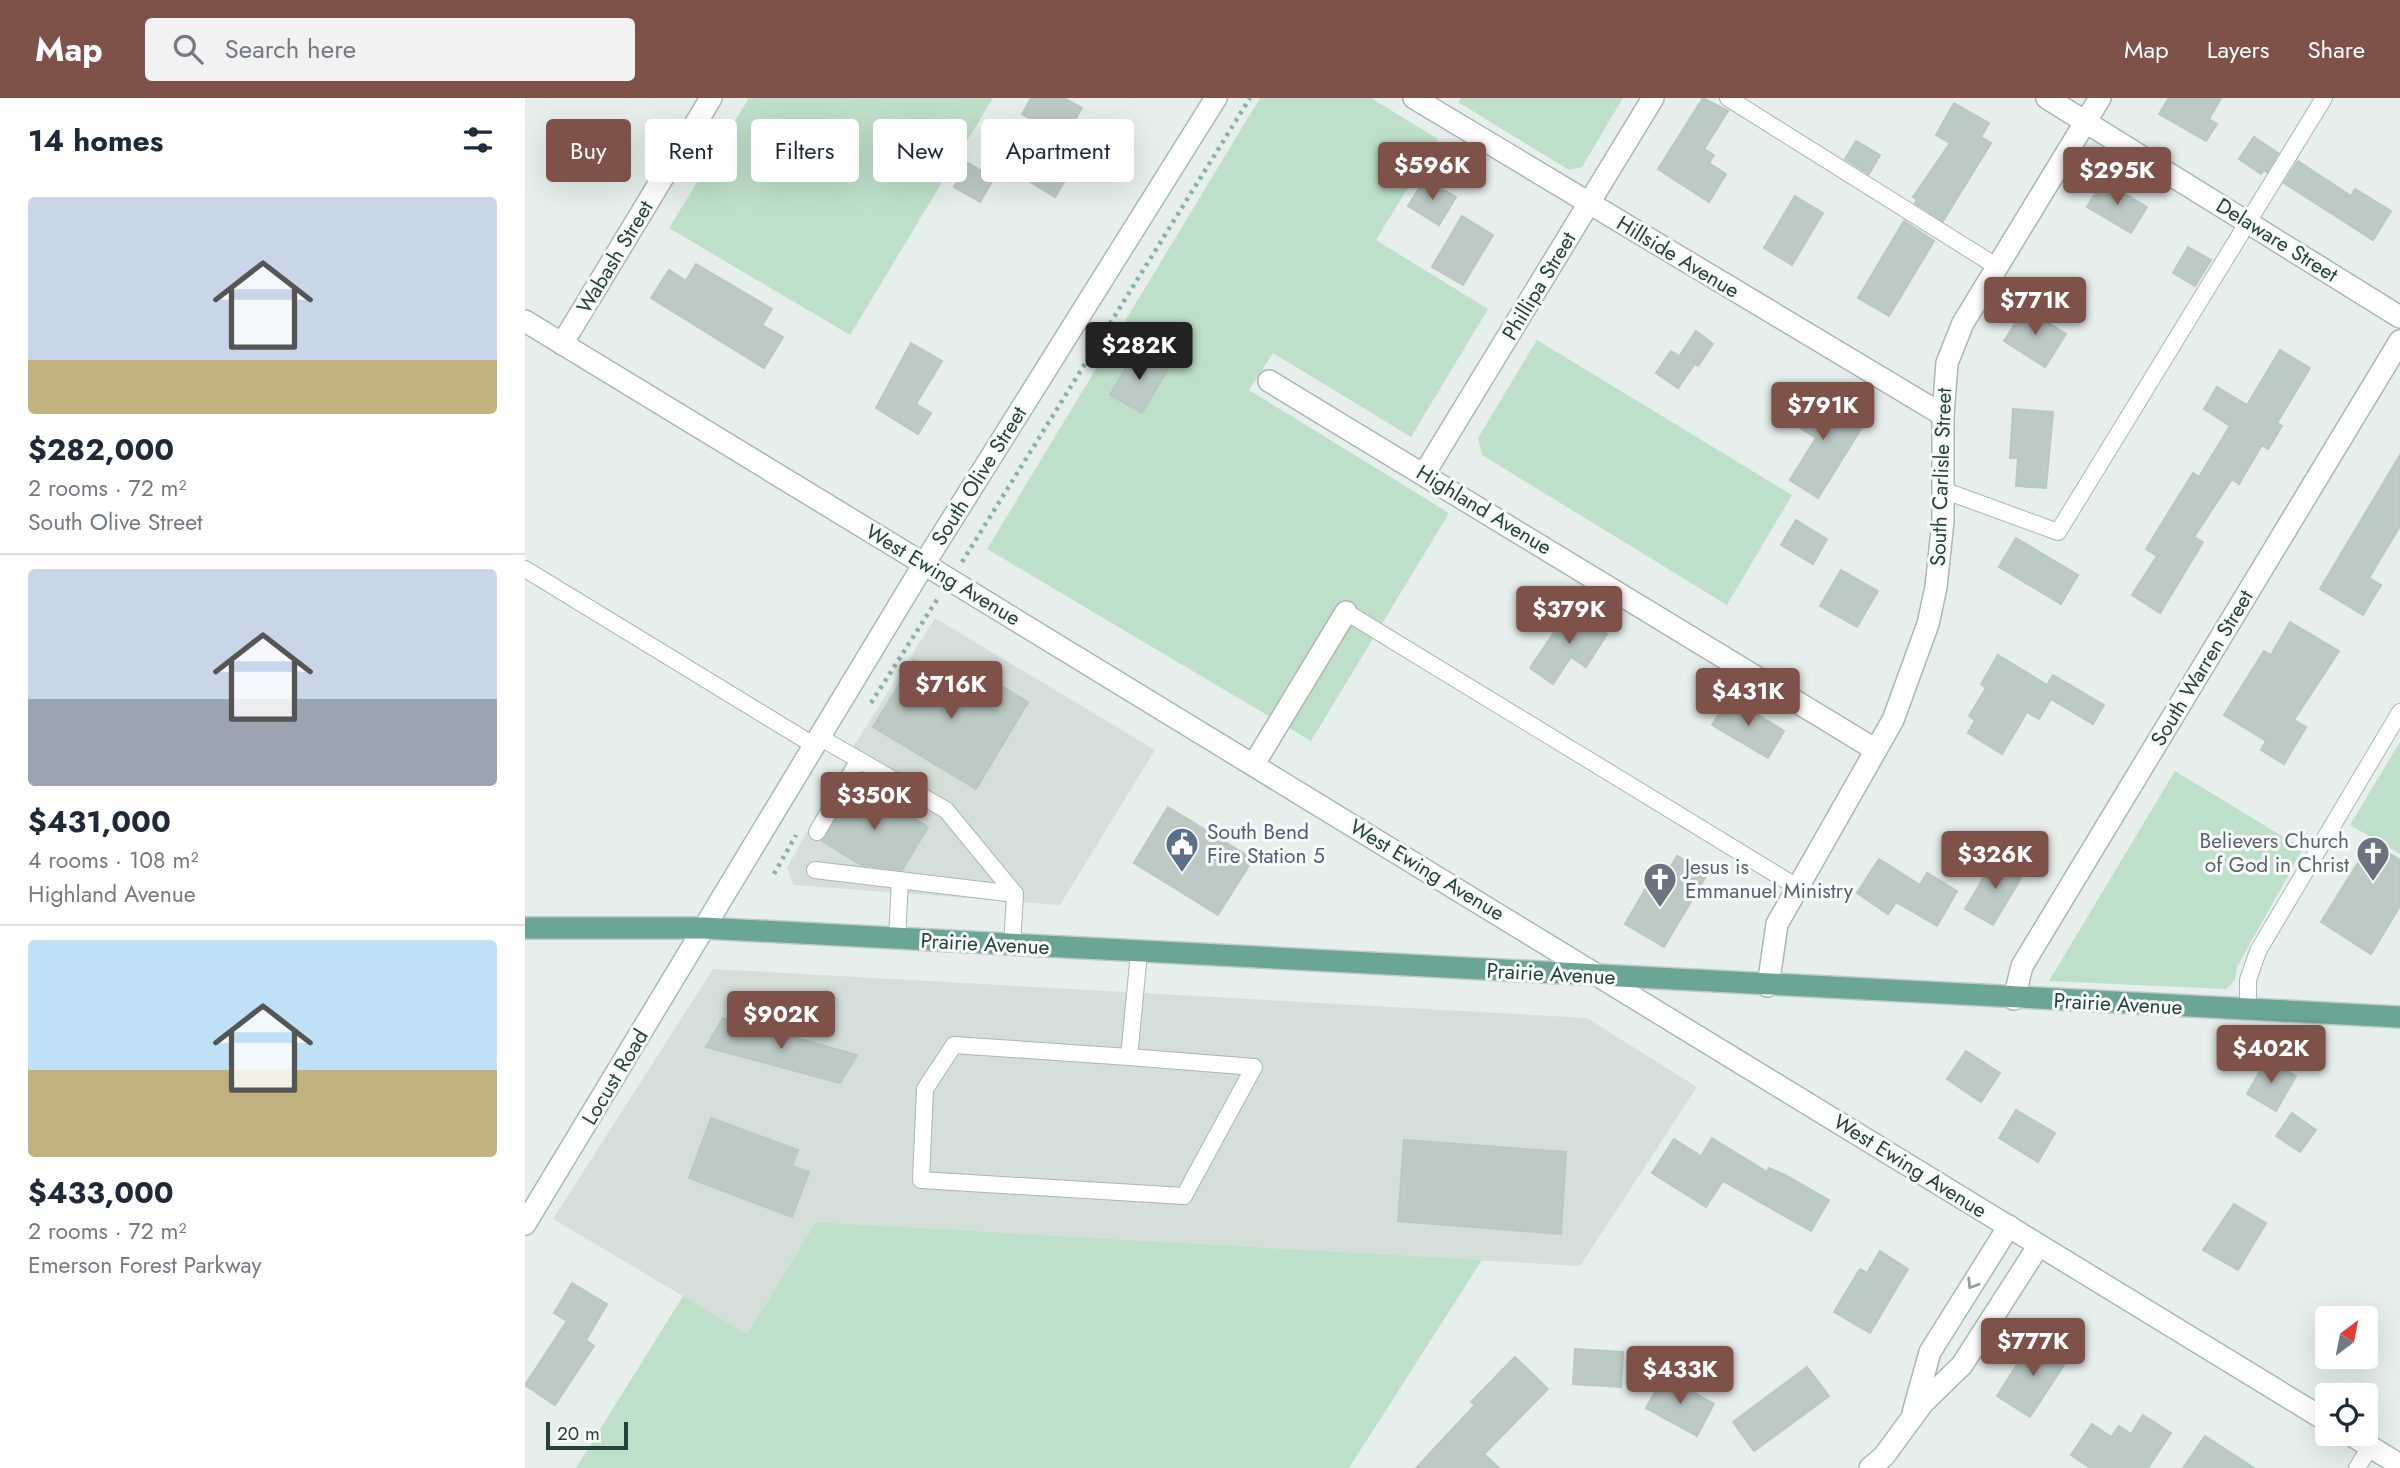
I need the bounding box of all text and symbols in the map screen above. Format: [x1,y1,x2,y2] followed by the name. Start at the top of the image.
[145,18,635,81] search box
[35,26,103,73] text: Map
[169,30,207,68] icon: search
[225,30,356,68] text: Search here
[2124,32,2169,67] text: Map
[2207,32,2269,67] text: Layers
[2307,32,2365,67] text: Share
[28,119,163,162] text: 14 homes
[546,119,631,182] chip: Buy
[645,119,737,182] chip: Rent
[751,119,859,182] chip: Filters
[873,119,967,182] chip: New
[981,119,1134,182] chip: Apartment
[459,121,497,159] icon: filters
[1383,142,1481,202] pin: $596K
[1394,148,1470,182] text: $596K
[2068,148,2166,207] pin: $295K
[2079,153,2155,187] text: $295K
[2210,191,2344,289] street label: Delaware Street
[569,195,661,319] street label: Wabash Street
[1611,208,1745,306] street label: Hillside Avenue
[1495,226,1583,346] street label: Phillipa Street
[200,242,326,368] icon: home
[1986,278,2084,337] pin: $771K
[2000,283,2070,317] text: $771K
[1090,322,1188,382] pin: $282K
[1102,328,1176,362] text: $282K
[1774,382,1872,442] pin: $791K
[1923,387,1959,567] street label: South Carlisle Street
[1787,388,1859,422] text: $791K
[924,400,1034,552] street label: South Olive Street
[28,428,174,471] text: $282,000
[1411,458,1557,562] street label: Highland Avenue
[28,471,187,505] text: 2 rooms · 72 m²
[28,505,203,539] text: South Olive Street
[860,517,1026,633] street label: West Ewing Avenue
[2143,584,2261,752] street label: South Warren Street
[1520,587,1618,646] pin: $379K
[1532,592,1606,626] text: $379K
[200,614,326,740] icon: home
[902,662,1000,721] pin: $716K
[915,667,987,701] text: $716K
[1699,668,1797,728] pin: $431K
[1712,674,1784,708] text: $431K
[825,772,923,832] pin: $350K
[837,778,911,812] text: $350K
[28,800,171,843] text: $431,000
[1344,812,1510,928] street label: West Ewing Avenue
[1207,817,1325,871] place label: South Bend Fire Station 5
[1163,825,1201,874] public building icon: South Bend Fire Station 5
[2200,826,2349,880] place label: Believers Church of God in Christ
[1946,832,2044,891] pin: $326K
[2354,834,2392,883] church icon: Believers Church of God in Christ
[1957,837,2033,871] text: $326K
[28,843,198,877] text: 4 rooms · 108 m²
[1682,852,1854,906] place label: Jesus is Emmanuel Ministry
[1641,860,1679,909] church icon: Jesus is Emmanuel Ministry
[28,877,196,911] text: Highland Avenue
[920,926,1050,962] street label: Prairie Avenue
[1486,956,1616,992] street label: Prairie Avenue
[200,985,326,1111] icon: home
[2053,986,2183,1022] street label: Prairie Avenue
[732,992,830,1051] pin: $902K
[743,997,819,1031] text: $902K
[575,1023,655,1131] street label: Locust Road
[2222,1026,2320,1085] pin: $402K
[2233,1031,2309,1065] text: $402K
[1828,1107,1993,1225] street label: West Ewing Avenue
[28,1171,174,1214] text: $433,000
[28,1214,187,1248] text: 2 rooms · 72 m²
[28,1248,262,1282] text: Emerson Forest Parkway
[1968,1276,1981,1289] one-way arrow
[2315,1306,2378,1368] north arrow
[2315,1306,2378,1446] map controls
[1984,1318,2082,1378] pin: $777K
[1997,1324,2069,1358] text: $777K
[1631,1346,1729,1406] pin: $433K
[1642,1352,1718,1386] text: $433K
[2315,1383,2378,1446] button: locate
[546,1419,628,1451] scale bar
[557,1420,600,1447] text: 20 m

